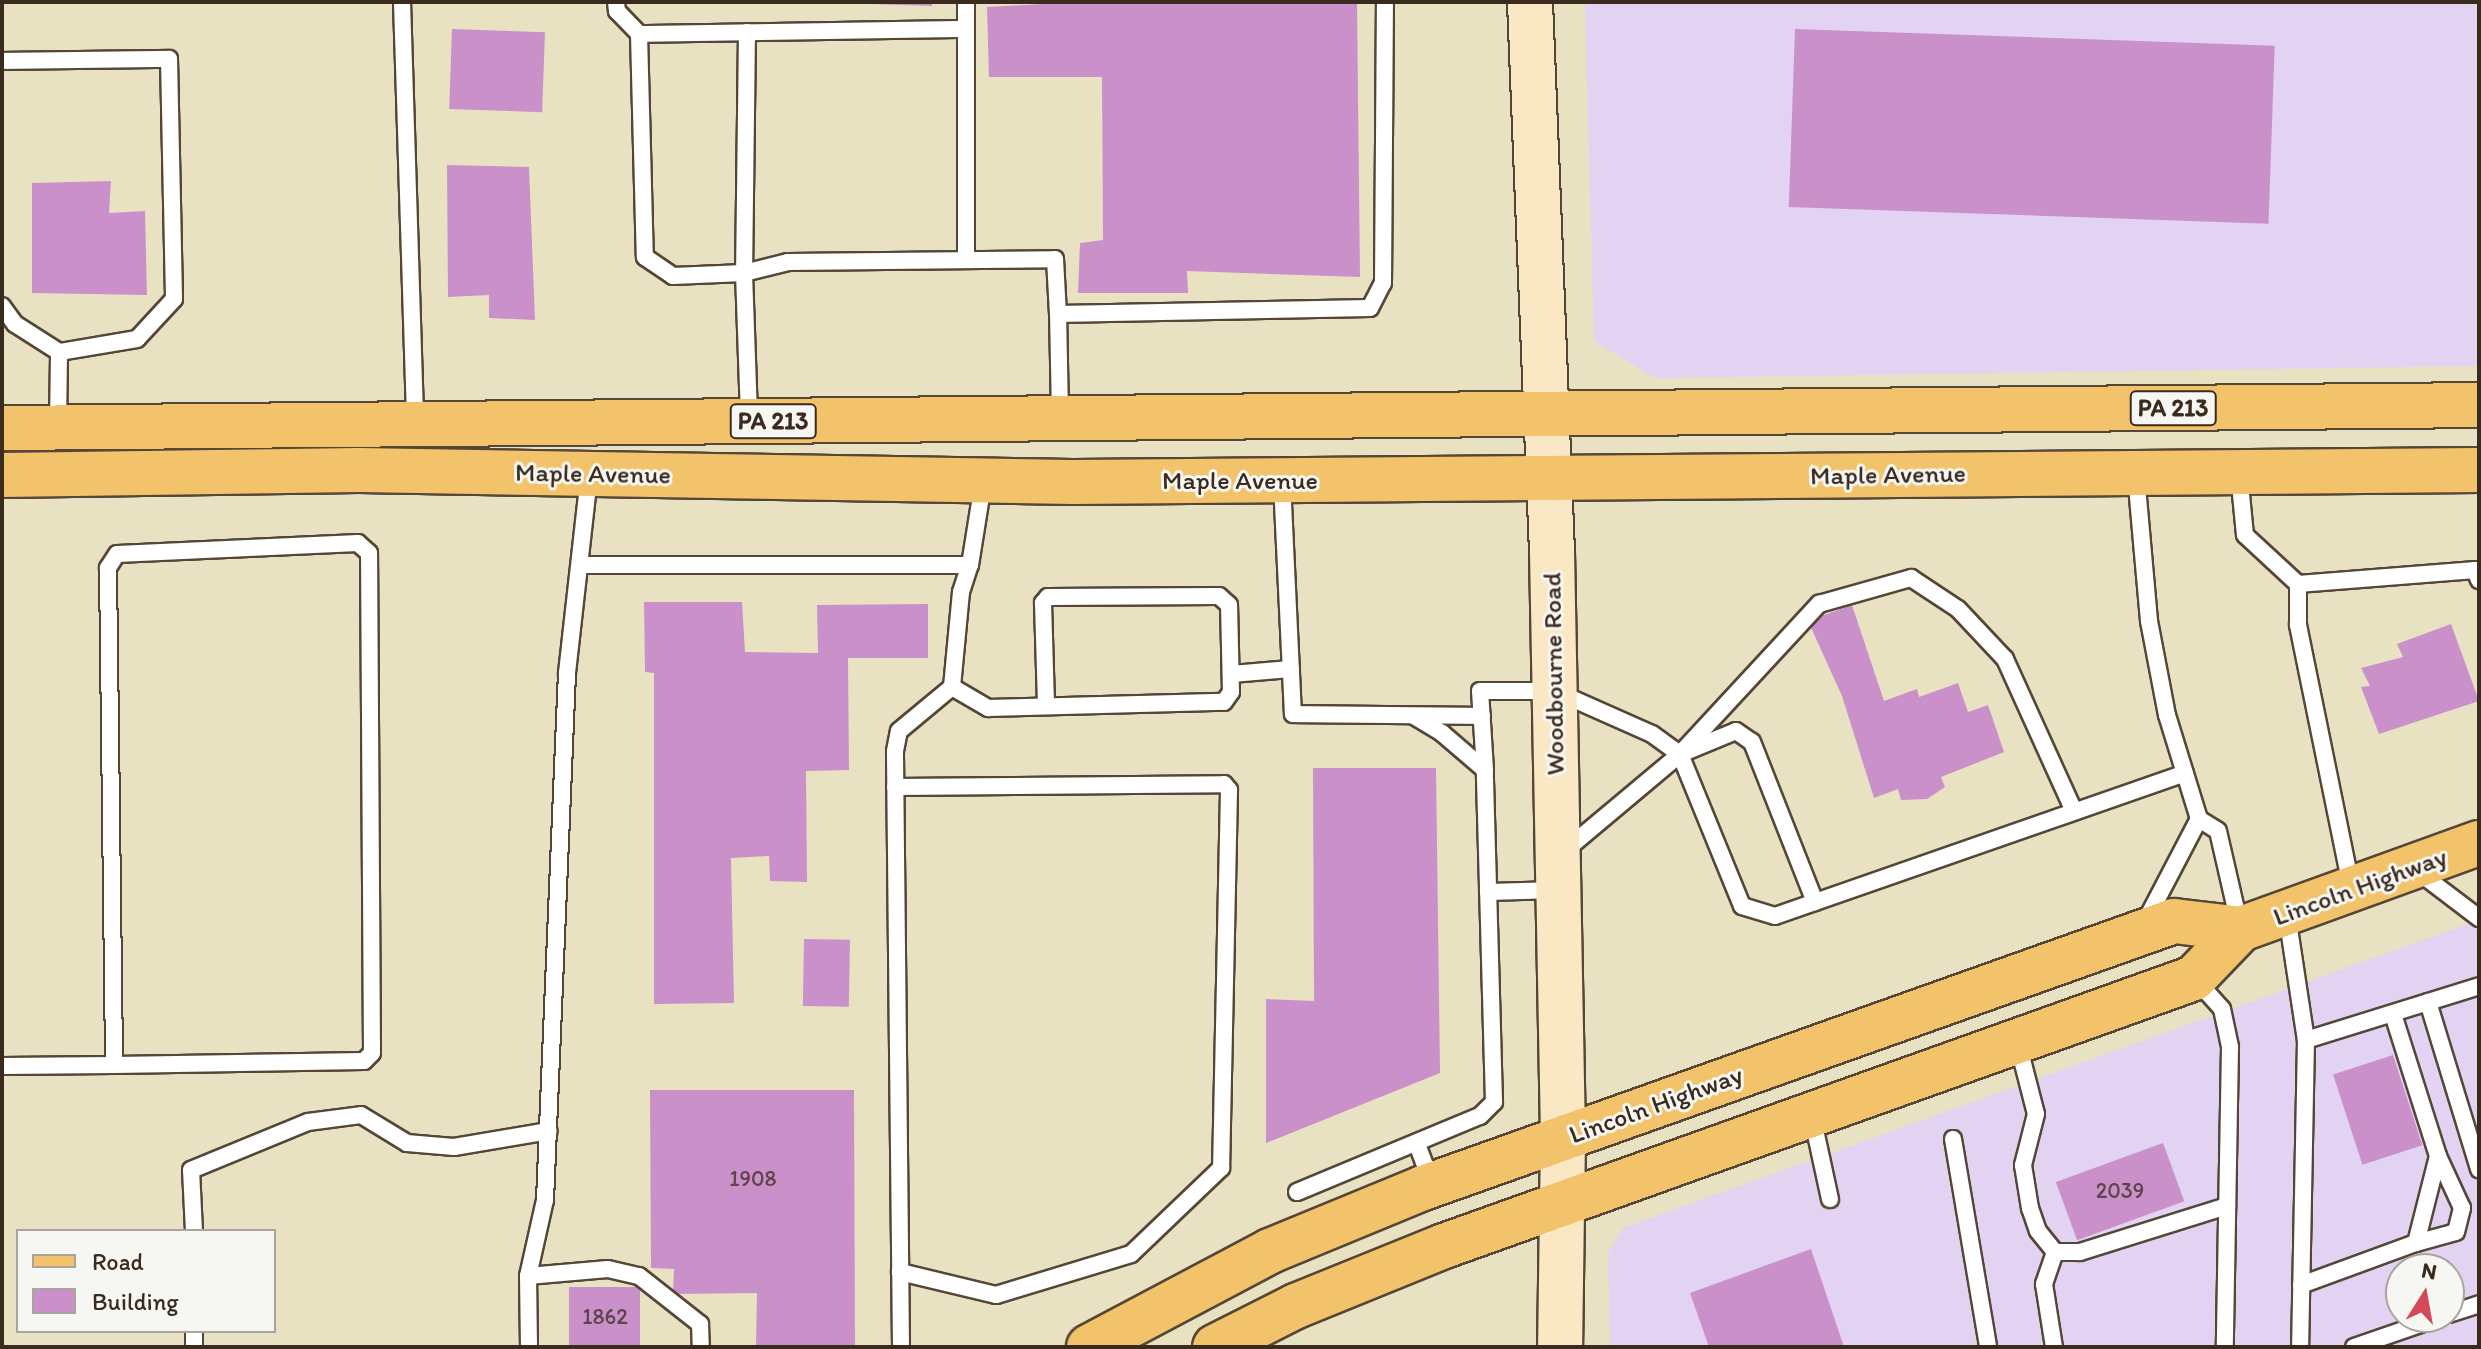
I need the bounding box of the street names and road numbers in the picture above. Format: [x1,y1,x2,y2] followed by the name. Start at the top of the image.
[2129,388,2217,428] road number: PA 213
[729,401,817,441] road number: PA 213
[515,457,671,491] street label: Maple Avenue
[1810,458,1966,492] street label: Maple Avenue
[1163,465,1317,497] street label: Maple Avenue
[1537,572,1571,776] street label: Woodbourne Road
[2269,841,2451,933] street label: Lincoln Highway
[1565,1059,1747,1151] street label: Lincoln Highway

